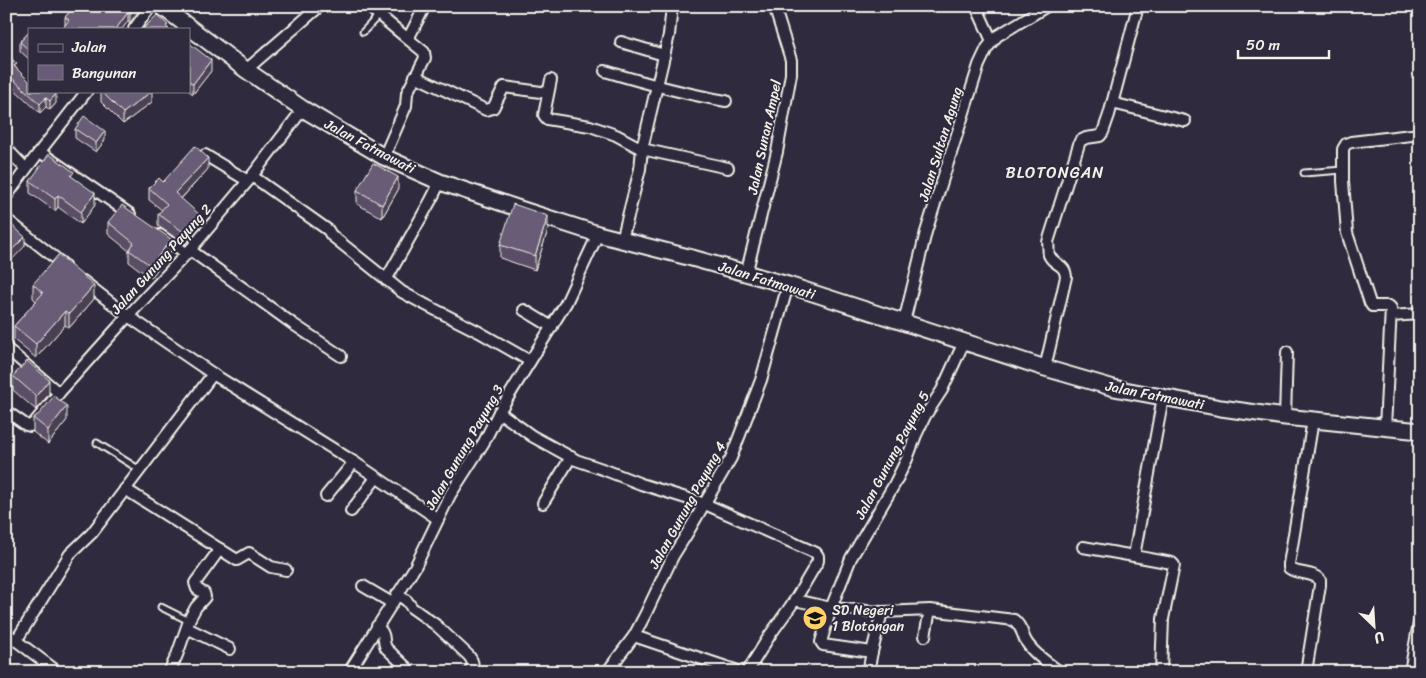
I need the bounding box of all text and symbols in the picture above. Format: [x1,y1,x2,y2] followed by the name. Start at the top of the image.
[28,28,190,92] legend
[1238,28,1330,60] scale bar
[1246,32,1281,58] text: 50 m
[71,34,106,60] text: Jalan
[72,60,136,86] text: Bangunan
[740,77,789,198] street label: Jalan Sunan Ampel
[911,84,970,206] street label: Jalan Sultan Agung
[319,111,421,182] street label: Jalan Fatmawati
[1006,158,1104,187] district label: BLOTONGAN
[104,198,218,321] street label: Jalan Gunung Payung 2
[714,254,819,307] street label: Jalan Fatmawati
[1102,373,1208,418] street label: Jalan Fatmawati
[418,379,511,516] street label: Jalan Gunung Payung 3
[848,386,937,525] street label: Jalan Gunung Payung 5
[641,437,733,575] street label: Jalan Gunung Payung 4
[832,598,905,639] place label: SD Negeri 1 Blotongan
[1348,600,1398,650] north arrow
[802,605,828,631] school or university icon: SD Negeri 1 Blotongan
[1369,624,1389,651] text: U

